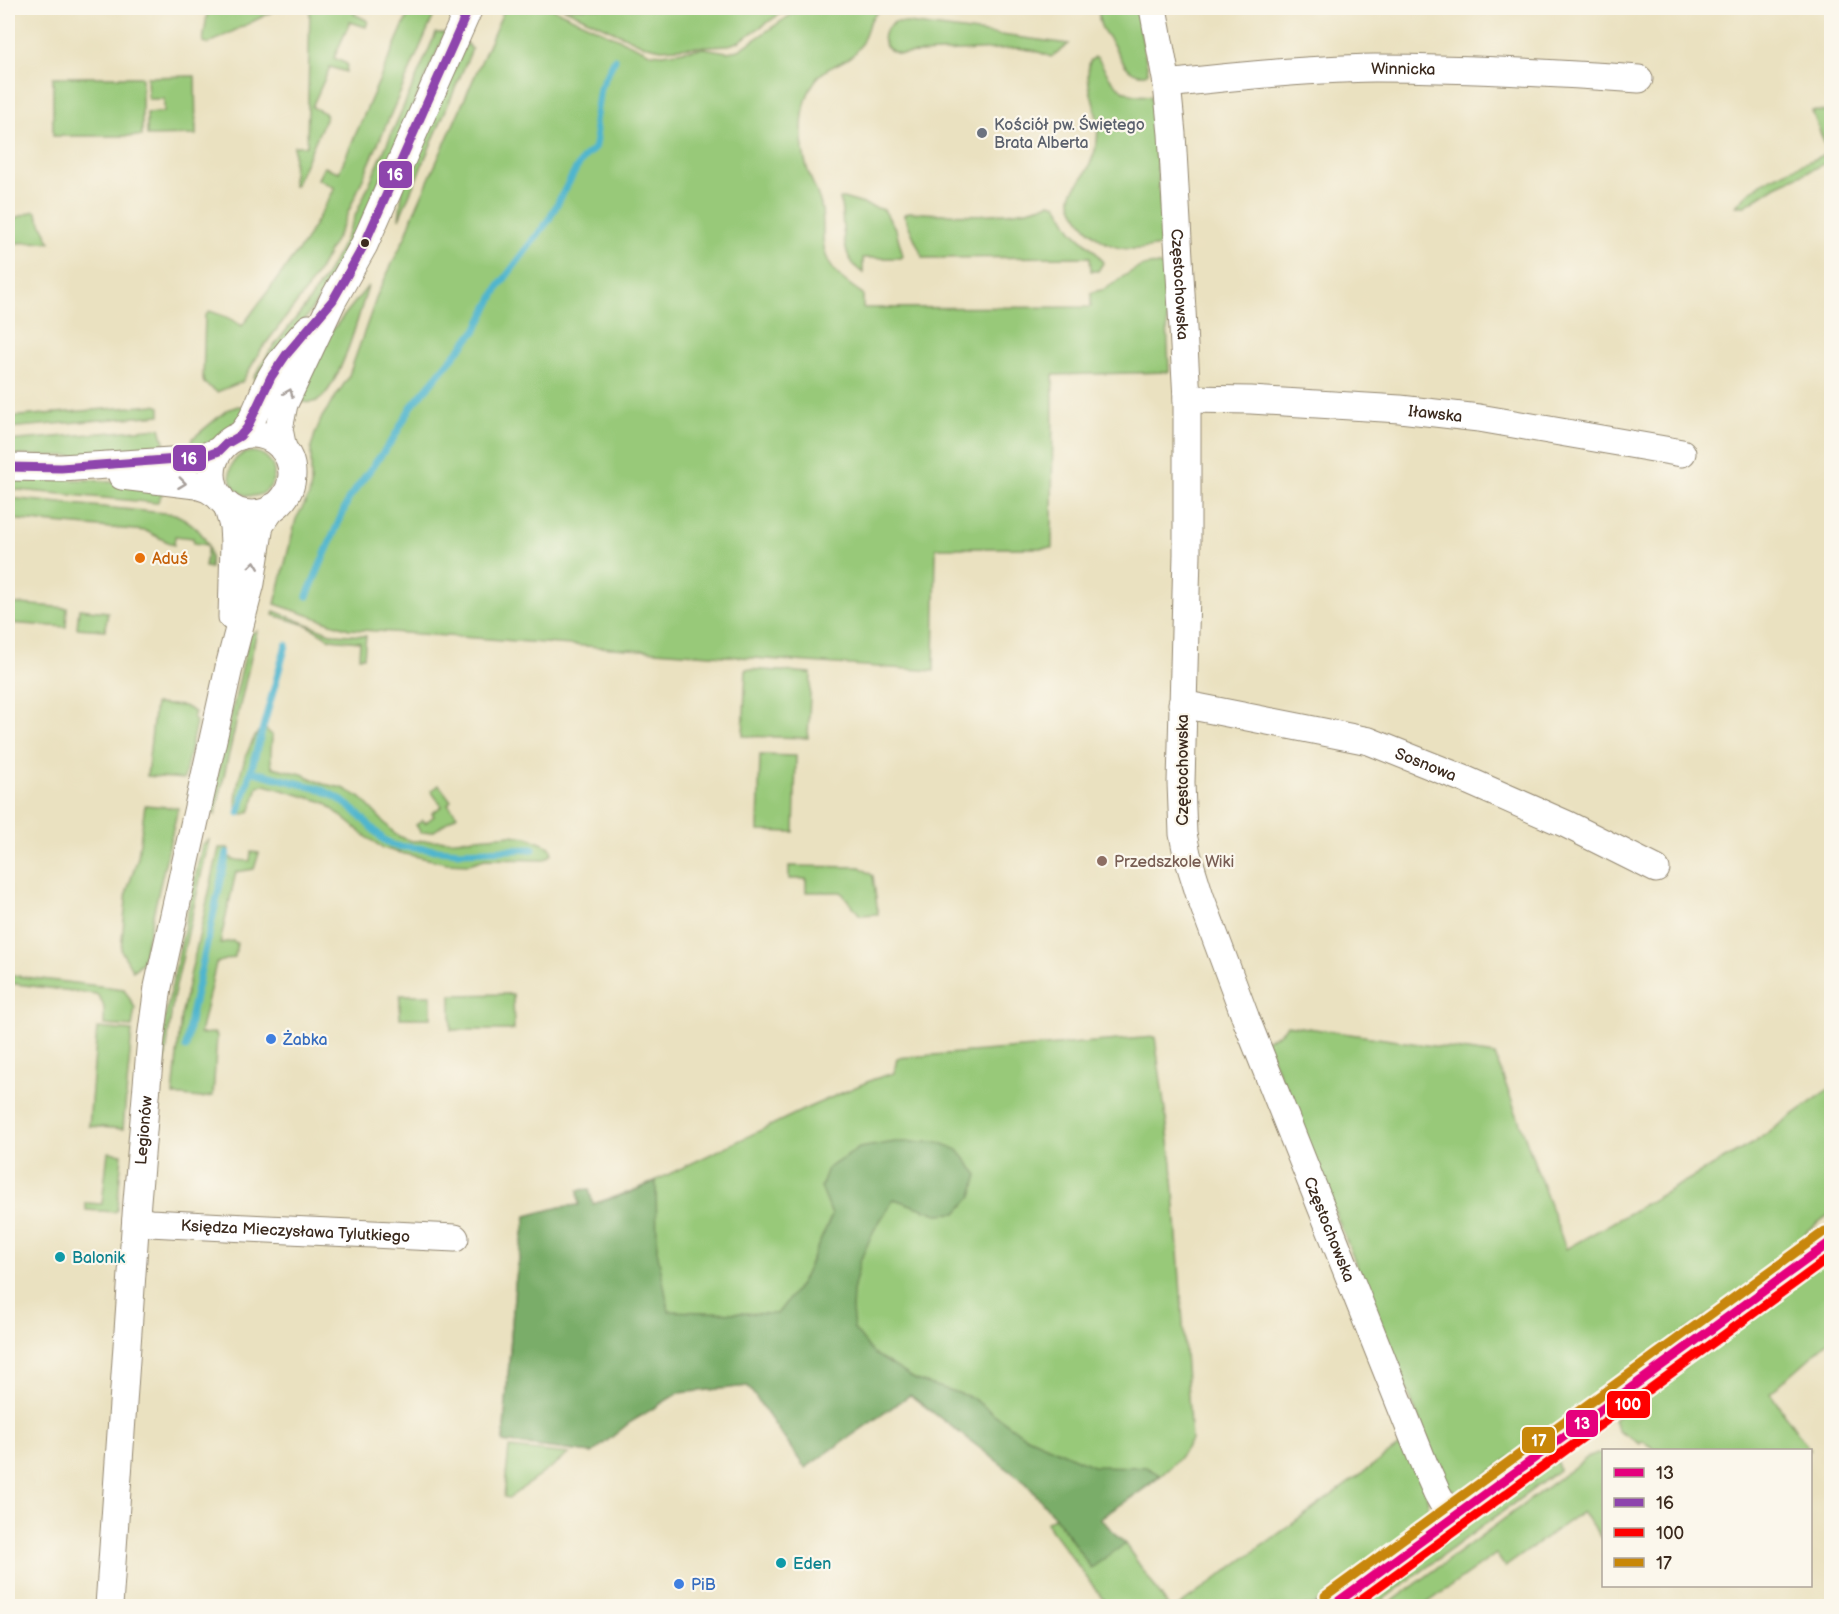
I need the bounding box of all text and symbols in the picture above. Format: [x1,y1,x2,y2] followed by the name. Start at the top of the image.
[1371,60,1436,80] street label: Winnicka
[994,114,1145,153] place label: Kościół pw. Świętego Brata Alberta
[975,126,989,140] marker: Kościół pw. Świętego Brata Alberta
[378,160,413,189] line badge: 16
[387,166,404,185] text: 16
[1166,228,1192,341] street label: Częstochowska
[359,237,371,249] unlabelled marker
[282,388,294,399] one-way arrow
[1407,402,1463,427] street label: Iławska
[172,444,207,472] line badge: 16
[181,450,198,469] text: 16
[177,476,187,489] one-way arrow
[152,550,189,569] place label: Aduś
[133,551,147,565] marker: Aduś
[247,561,259,570] one-way arrow
[1174,714,1193,826] street label: Częstochowska
[1392,744,1459,786] street label: Sosnowa
[1114,853,1234,872] place label: Przedszkole Wiki
[1095,854,1109,868] marker: Przedszkole Wiki
[282,1029,328,1050] place label: Żabka
[264,1032,278,1046] marker: Żabka
[132,1095,157,1166] street label: Legionów
[1299,1174,1358,1285] street label: Częstochowska
[180,1217,411,1247] street label: Księdza Mieczysława Tylutkiego
[72,1249,125,1268] place label: Balonik
[53,1250,67,1264] marker: Balonik
[1606,1390,1651,1419] line badge: 100
[1615,1396,1641,1415] text: 100
[1565,1409,1599,1438] line badge: 13
[1574,1415,1590,1434] text: 13
[1521,1426,1556,1454] line badge: 17
[1531,1432,1547,1451] text: 17
[1602,1449,1812,1587] legend
[1656,1463,1674,1484] text: 13
[1656,1493,1674,1514] text: 16
[1656,1523,1684,1544] text: 100
[1656,1553,1672,1574] text: 17
[793,1555,831,1574] place label: Eden
[774,1556,788,1570] marker: Eden
[691,1576,716,1595] place label: PiB
[672,1577,686,1591] marker: PiB

